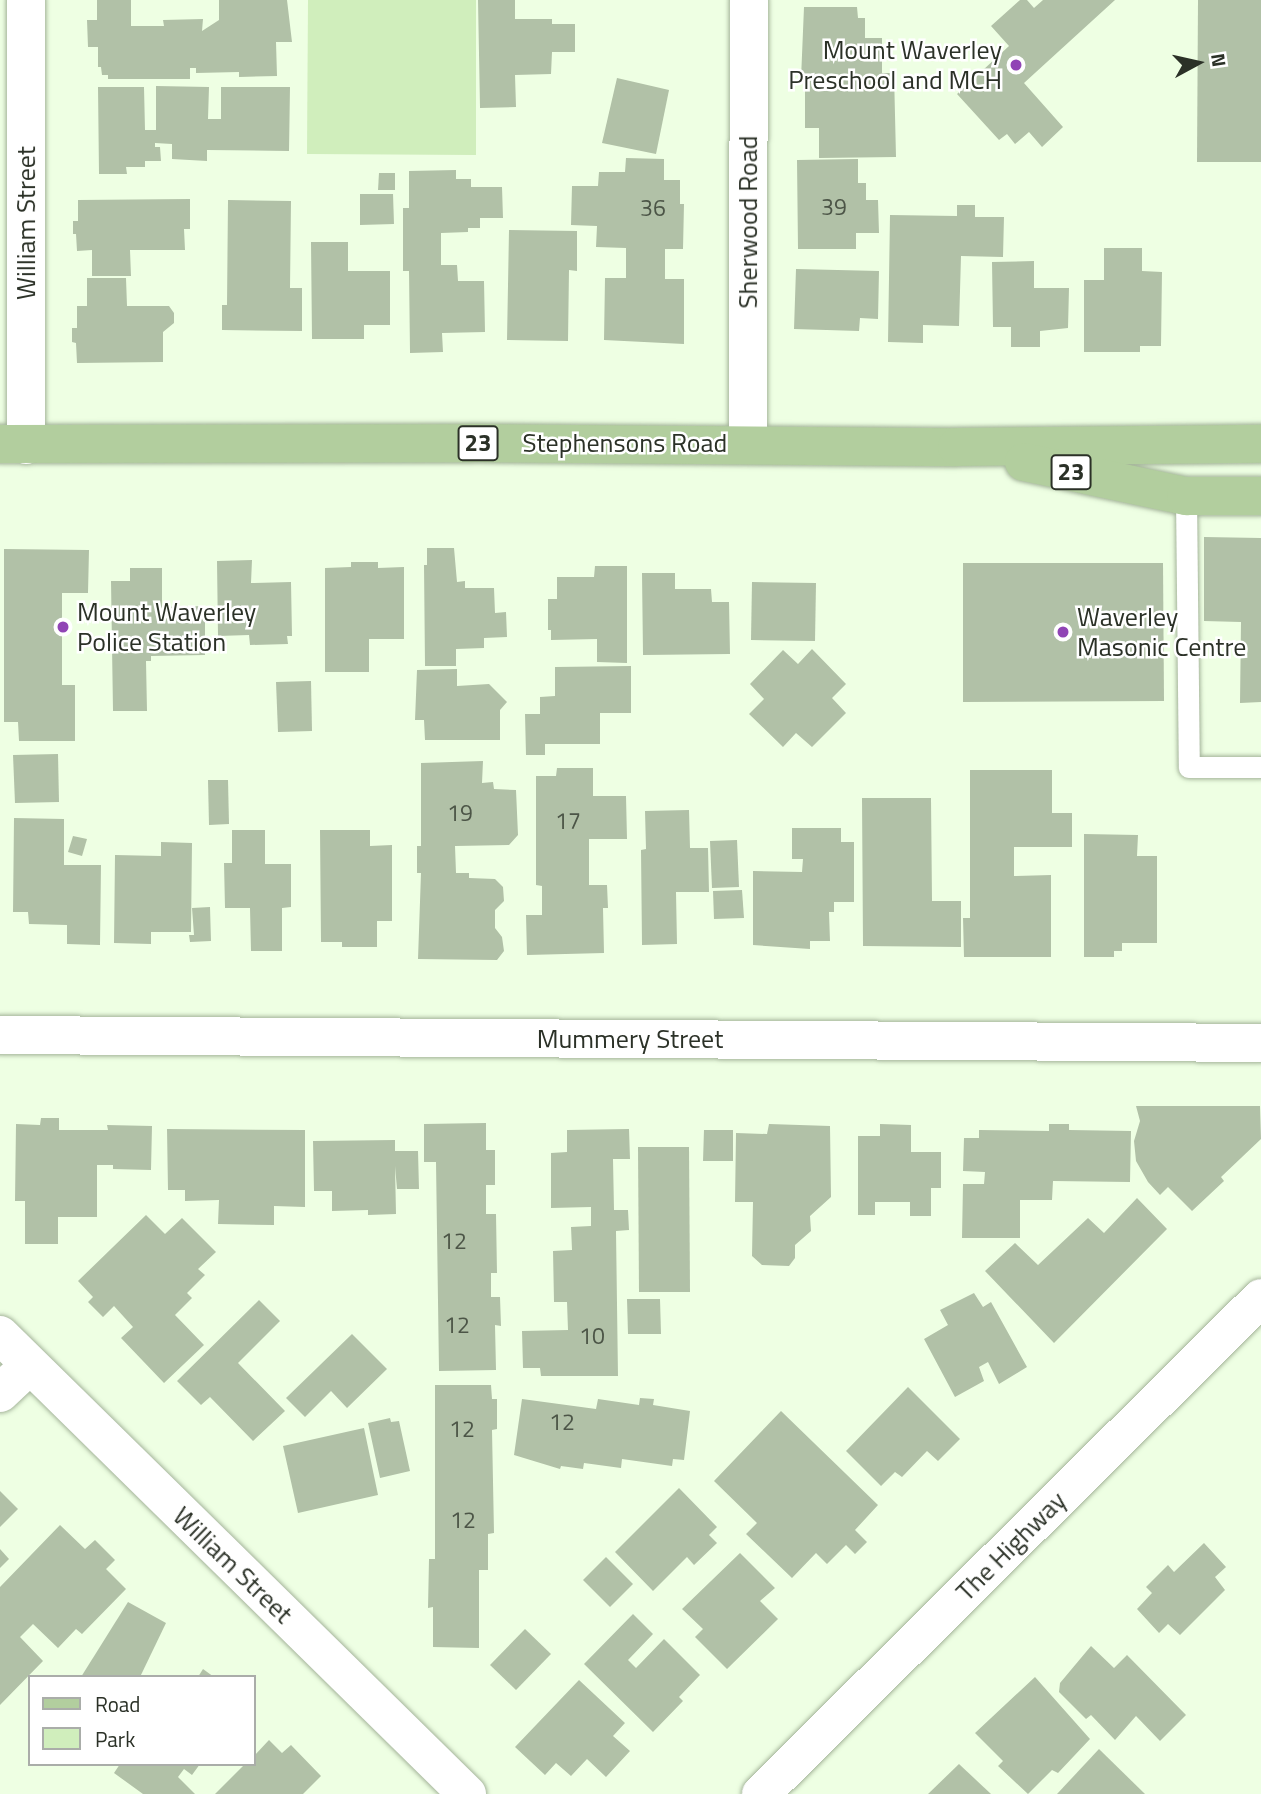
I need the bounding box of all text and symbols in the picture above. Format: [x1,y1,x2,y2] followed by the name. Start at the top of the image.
[1163,28,1233,98] north arrow
[788,34,1002,96] place label: Mount Waverley Preschool and MCH
[1204,51,1235,69] text: N
[1008,57,1024,73] marker: Mount Waverley Preschool and MCH
[732,135,764,309] street label: Sherwood Road
[10,146,42,300] street label: William Street
[821,193,847,221] house number: 39
[640,194,666,222] house number: 36
[457,422,499,463] road number: 23
[523,427,727,459] street label: Stephensons Road
[1050,452,1092,492] road number: 23
[77,596,256,658] place label: Mount Waverley Police Station
[1077,601,1246,662] place label: Waverley Masonic Centre
[55,619,71,635] marker: Mount Waverley Police Station
[1055,624,1071,640] marker: Waverley Masonic Centre
[447,799,473,827] house number: 19
[555,807,581,835] house number: 17
[537,1023,723,1055] street label: Mummery Street
[441,1227,467,1255] house number: 12
[444,1311,470,1339] house number: 12
[579,1322,605,1350] house number: 10
[549,1408,575,1436] house number: 12
[449,1415,475,1443] house number: 12
[950,1485,1072,1607] street label: The Highway
[167,1500,299,1630] street label: William Street
[450,1506,476,1534] house number: 12
[28,1675,256,1766] legend
[95,1688,140,1720] text: Road
[95,1723,135,1755] text: Park

